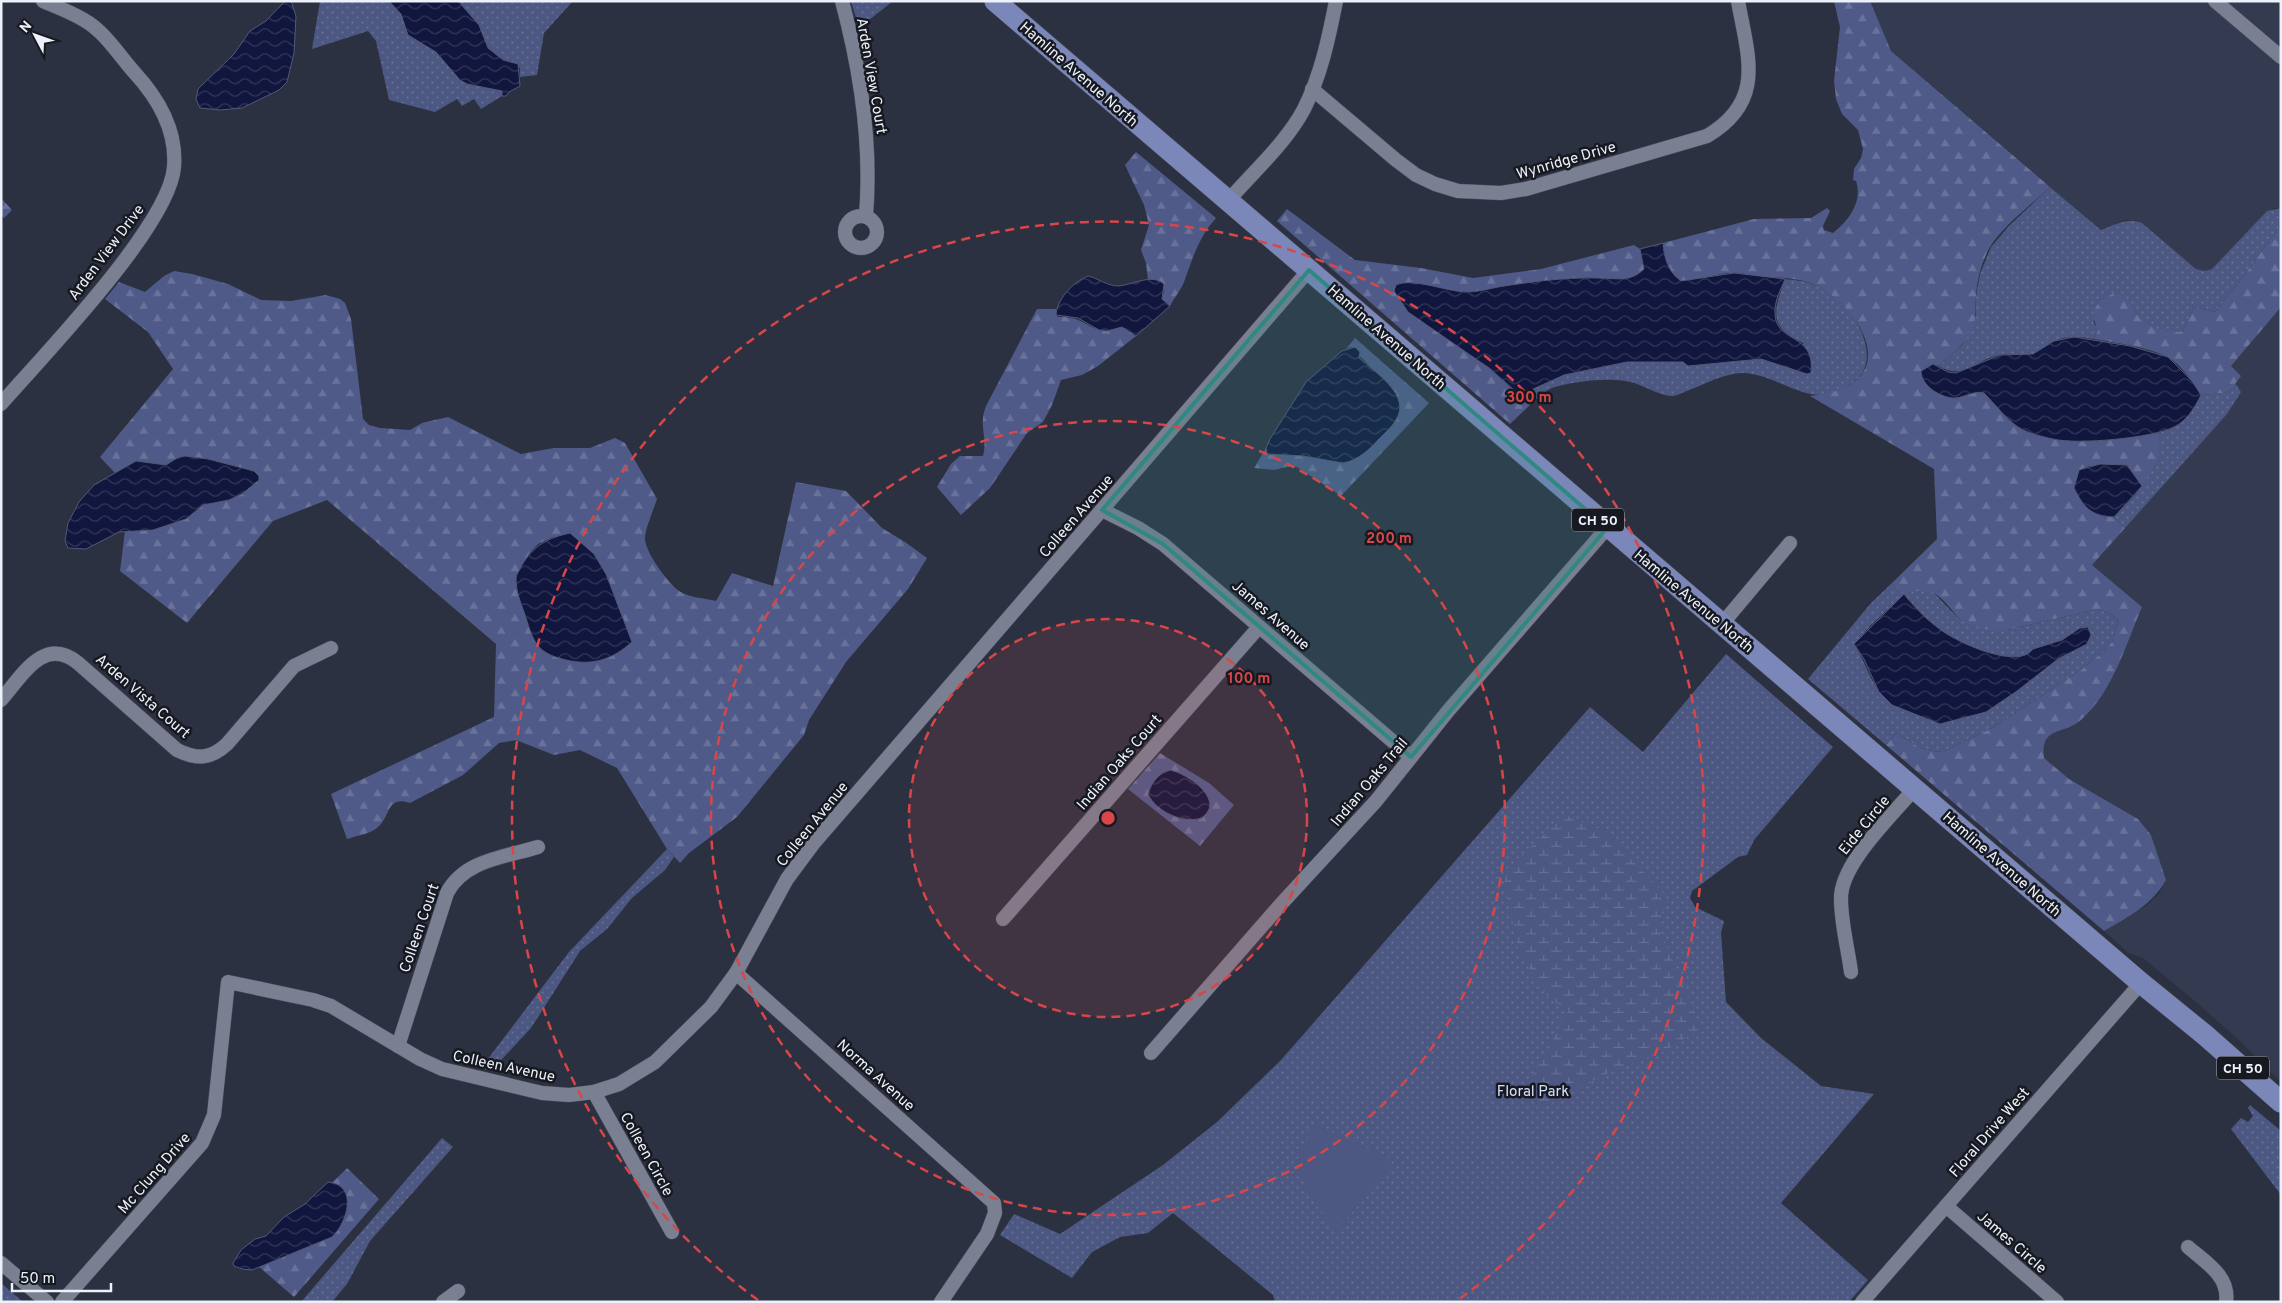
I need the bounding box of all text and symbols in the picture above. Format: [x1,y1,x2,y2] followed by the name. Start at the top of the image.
[10,10,60,60] north arrow
[851,17,890,136] street label: Arden View Court
[17,18,36,37] text: N
[1015,19,1141,132] street label: Hamline Avenue North
[1514,138,1618,185] street label: Wynridge Drive
[65,201,149,305] street label: Arden View Drive
[1323,282,1449,395] street label: Hamline Avenue North
[1506,389,1552,408] text: 300 m
[1036,471,1118,562] street label: Colleen Avenue
[1572,508,1624,532] road number: CH 50
[1366,530,1412,549] text: 200 m
[1629,546,1757,658] street label: Hamline Avenue North
[1227,577,1313,655] street label: James Avenue
[91,651,193,744] street label: Arden Vista Court
[1228,670,1270,689] text: 100 m
[1073,711,1167,815] street label: Indian Oaks Court
[1328,735,1413,831] street label: Indian Oaks Trail
[773,779,853,871] street label: Colleen Avenue
[1835,792,1895,860] street label: Eide Circle
[1099,809,1117,827] centre of rings
[1938,809,2064,922] street label: Hamline Avenue North
[396,881,445,976] street label: Colleen Court
[832,1036,918,1116] street label: Norma Avenue
[451,1047,557,1088] street label: Colleen Avenue
[2217,1056,2269,1080] road number: CH 50
[1497,1083,1569,1102] park label: Floral Park
[1946,1084,2034,1182] street label: Floral Drive West
[615,1109,677,1200] street label: Colleen Circle
[115,1129,196,1219] street label: Mc Clung Drive
[1972,1208,2050,1279] street label: James Circle
[12,1260,111,1292] scale bar
[20,1270,55,1289] text: 50 m

